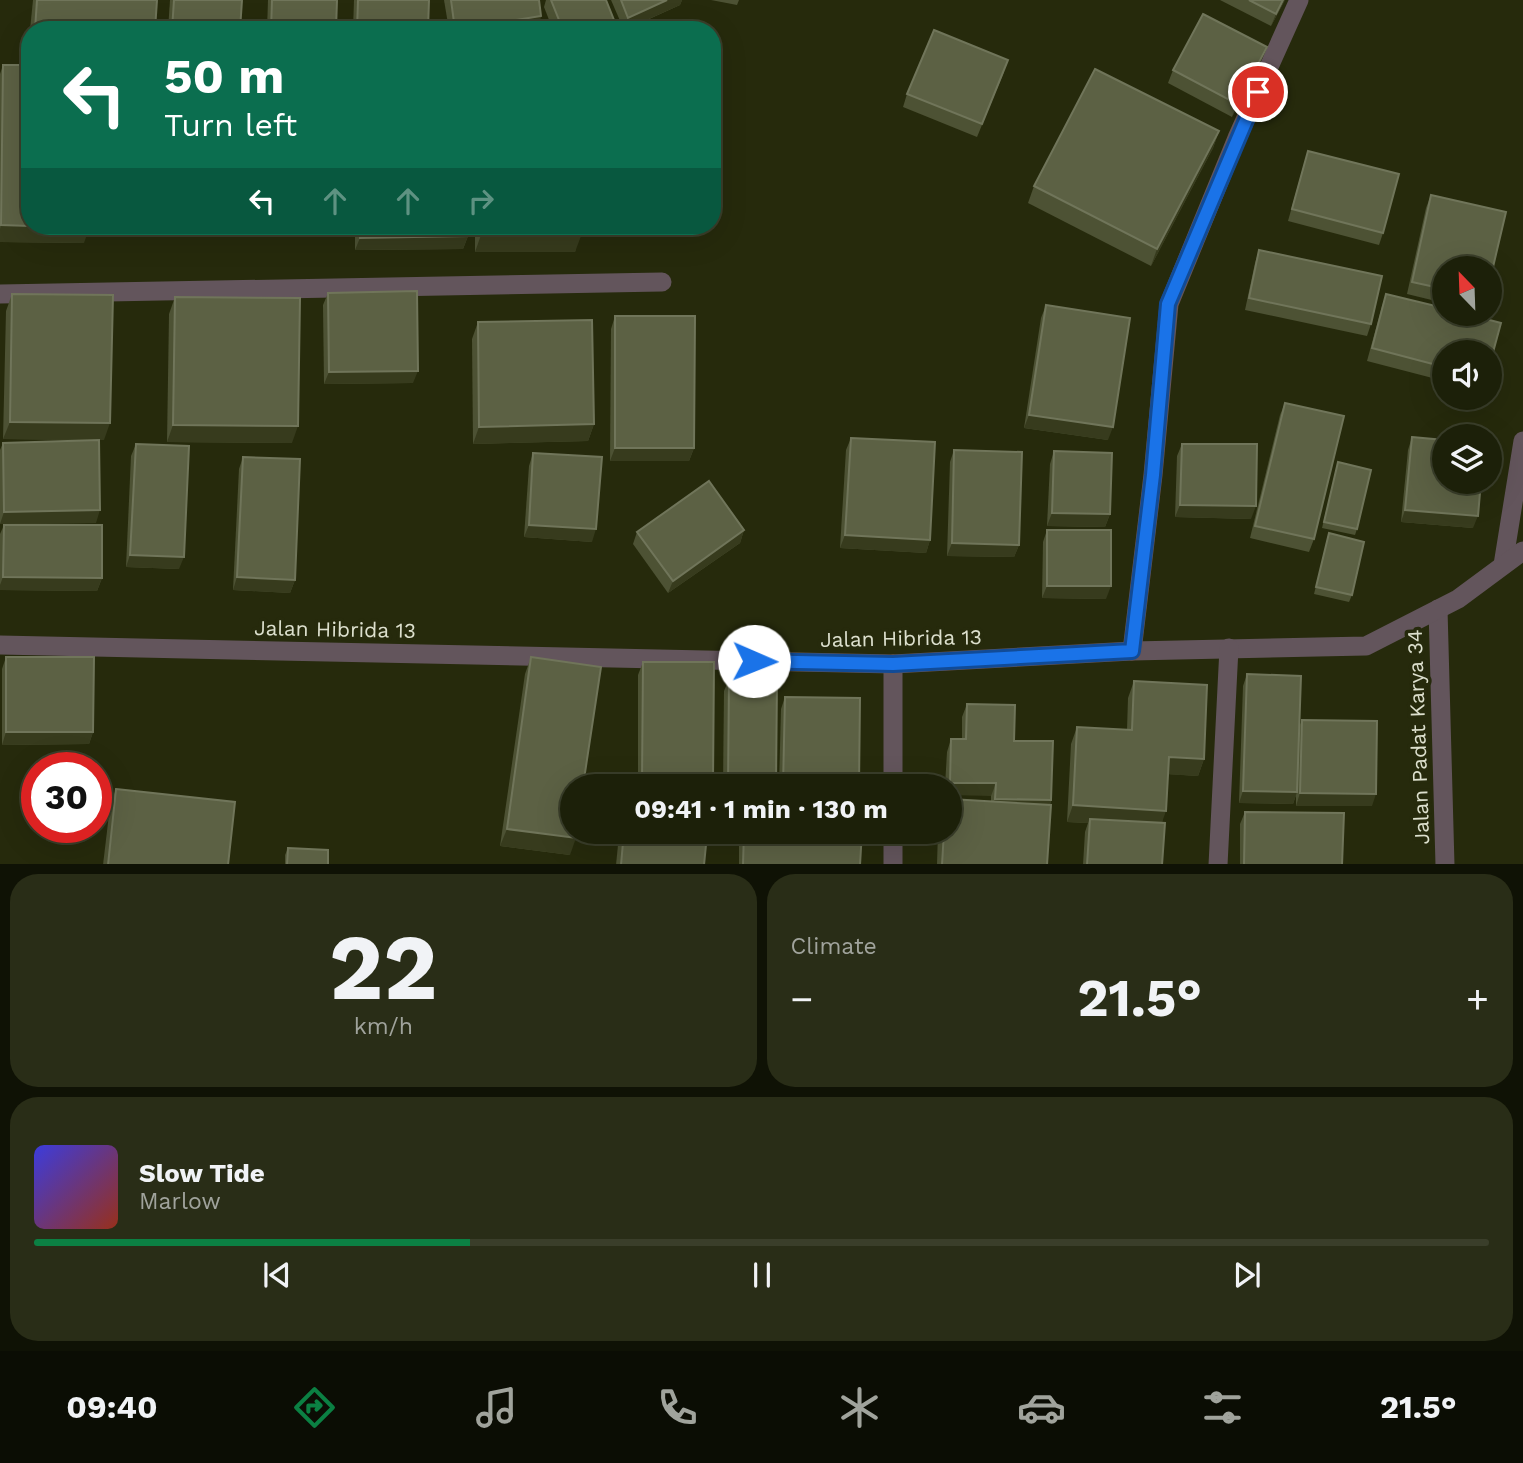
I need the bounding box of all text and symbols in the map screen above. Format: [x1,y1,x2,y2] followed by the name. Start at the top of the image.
[164,47,284,105] text: 50 m
[49,49,140,140] icon: left
[1228,62,1288,122] pin
[1239,73,1277,111] icon: arrive
[164,106,297,144] text: Turn left
[243,182,281,220] icon: left
[316,182,354,220] icon: ahead
[389,182,427,220] icon: ahead
[462,182,500,220] icon: right
[1432,256,1502,326] north arrow
[1432,256,1502,494] map controls
[1432,340,1502,410] button: sound
[1432,424,1502,494] button: layers
[254,615,416,643] street label: Jalan Hibrida 13
[717,624,791,698] position arrow
[820,624,982,652] street label: Jalan Hibrida 13
[1402,629,1434,845] street label: Jalan Padat Karya 34
[21,752,112,843] speed limit sign: 30
[634,794,888,824] text: 09:41 · 1 min · 130 m
[329,914,437,1021] text: 22
[791,933,877,960] text: Climate
[1077,968,1202,1029] text: 21.5°
[791,977,813,1021] text: −
[1466,977,1489,1021] text: +
[354,1013,413,1040] text: km/h
[139,1158,265,1188] text: Slow Tide
[139,1188,221,1215] text: Marlow
[258,1256,296,1294] icon: previous
[743,1256,781,1294] icon: pause
[1228,1256,1266,1294] icon: next
[290,1383,339,1432] icon: directions
[472,1383,521,1432] icon: music
[653,1383,702,1432] icon: phone
[835,1383,884,1432] icon: climate
[1017,1383,1066,1432] icon: car
[1198,1383,1247,1432] icon: filters
[66,1388,158,1426] text: 09:40
[1380,1388,1457,1426] text: 21.5°

